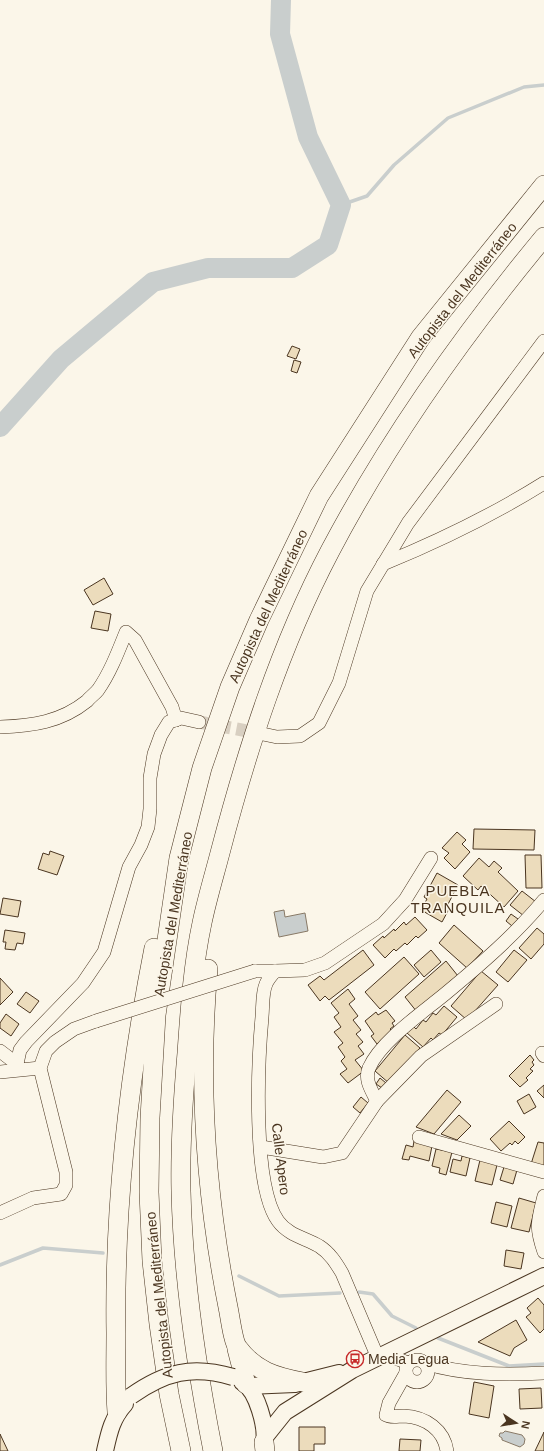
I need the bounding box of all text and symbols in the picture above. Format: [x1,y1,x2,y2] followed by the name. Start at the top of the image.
[404,219,520,361] street label: Autopista del Mediterráneo
[225,527,311,685] street label: Autopista del Mediterráneo
[151,830,195,998] street label: Autopista del Mediterráneo
[411,882,505,916] district label: PUEBLA TRANQUILA
[269,1122,293,1196] street label: Calle Apero
[142,1211,176,1379] street label: Autopista del Mediterráneo
[345,1349,365,1369] bus stop icon: Media Legua
[368,1351,449,1367] place label: Media Legua
[496,1403,536,1443] north arrow
[519,1420,532,1430] text: N

